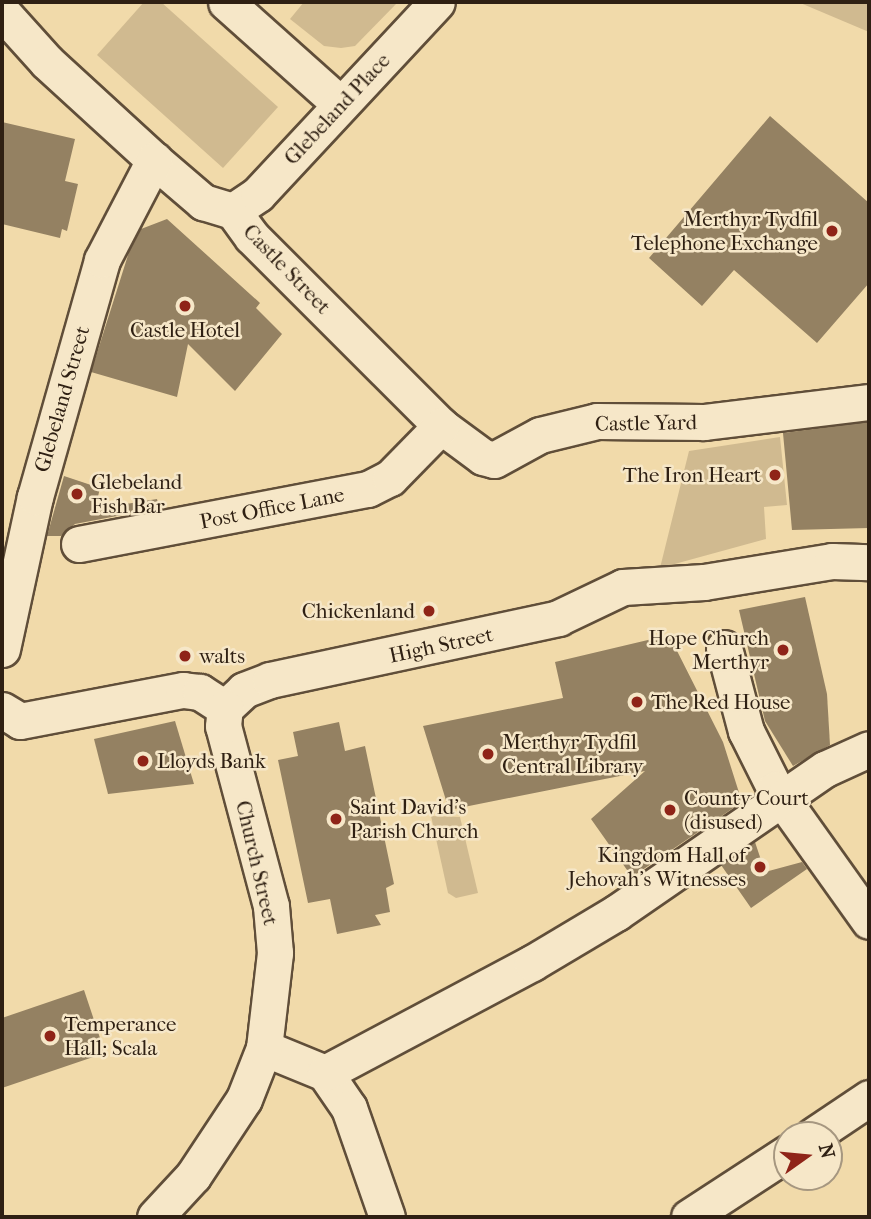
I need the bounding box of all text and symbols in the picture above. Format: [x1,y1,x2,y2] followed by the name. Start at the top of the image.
[279,48,395,170] street label: Glebeland Place
[631,206,818,256] place label: Merthyr Tydfil Telephone Exchange
[238,219,336,319] street label: Castle Street
[824,223,840,239] marker: Merthyr Tydfil Telephone Exchange
[177,298,193,314] marker: Castle Hotel
[130,317,240,343] place label: Castle Hotel
[29,323,95,475] street label: Glebeland Street
[595,410,697,436] street label: Castle Yard
[623,462,761,488] place label: The Iron Heart
[767,467,783,483] marker: The Iron Heart
[91,469,182,519] place label: Glebeland Fish Bar
[198,482,346,534] street label: Post Office Lane
[69,486,85,502] marker: Glebeland Fish Bar
[302,598,415,624] place label: Chickenland
[421,603,437,619] marker: Chickenland
[387,622,495,668] street label: High Street
[648,625,769,675] place label: Hope Church Merthyr
[775,642,791,658] marker: Hope Church Merthyr
[199,643,245,669] place label: walts
[177,648,193,664] marker: walts
[651,689,790,715] place label: The Red House
[629,694,645,710] marker: The Red House
[502,729,643,779] place label: Merthyr Tydfil Central Library
[480,746,496,762] marker: Merthyr Tydfil Central Library
[157,748,266,774] place label: Lloyds Bank
[135,753,151,769] marker: Lloyds Bank
[684,785,809,835] place label: County Court (disused)
[350,794,479,844] place label: Saint David's Parish Church
[230,798,284,928] street label: Church Street
[662,802,678,818] marker: County Court (disused)
[328,811,344,827] marker: Saint David's Parish Church
[568,842,746,892] place label: Kingdom Hall of Jehovah's Witnesses
[752,859,768,875] marker: Kingdom Hall of Jehovah's Witnesses
[64,1011,176,1061] place label: Temperance Hall; Scala
[42,1028,58,1044] marker: Temperance Hall; Scala
[773,1121,843,1191] north arrow
[814,1141,839,1161] text: N

